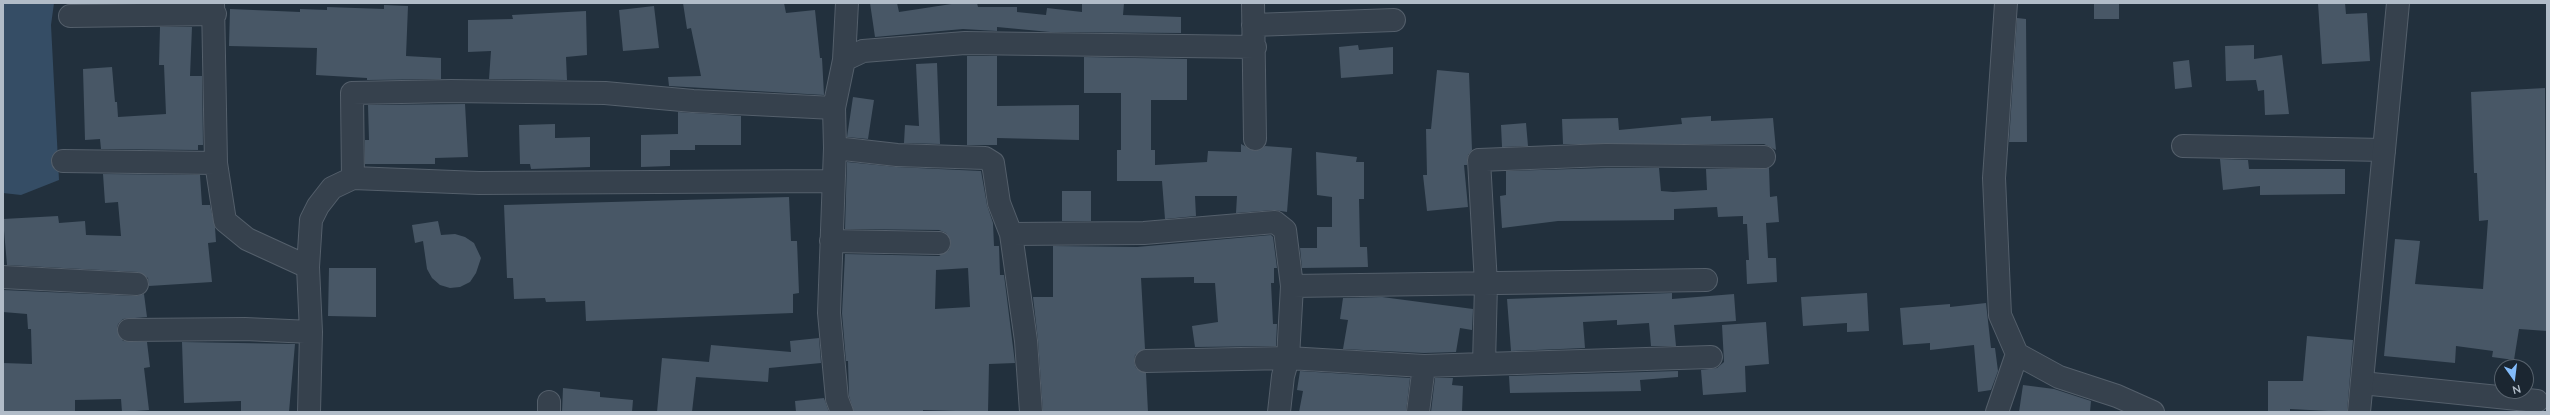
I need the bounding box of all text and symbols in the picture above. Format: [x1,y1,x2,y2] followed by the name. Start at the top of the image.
[2494,359,2534,399] north arrow
[2511,382,2522,397] text: N

